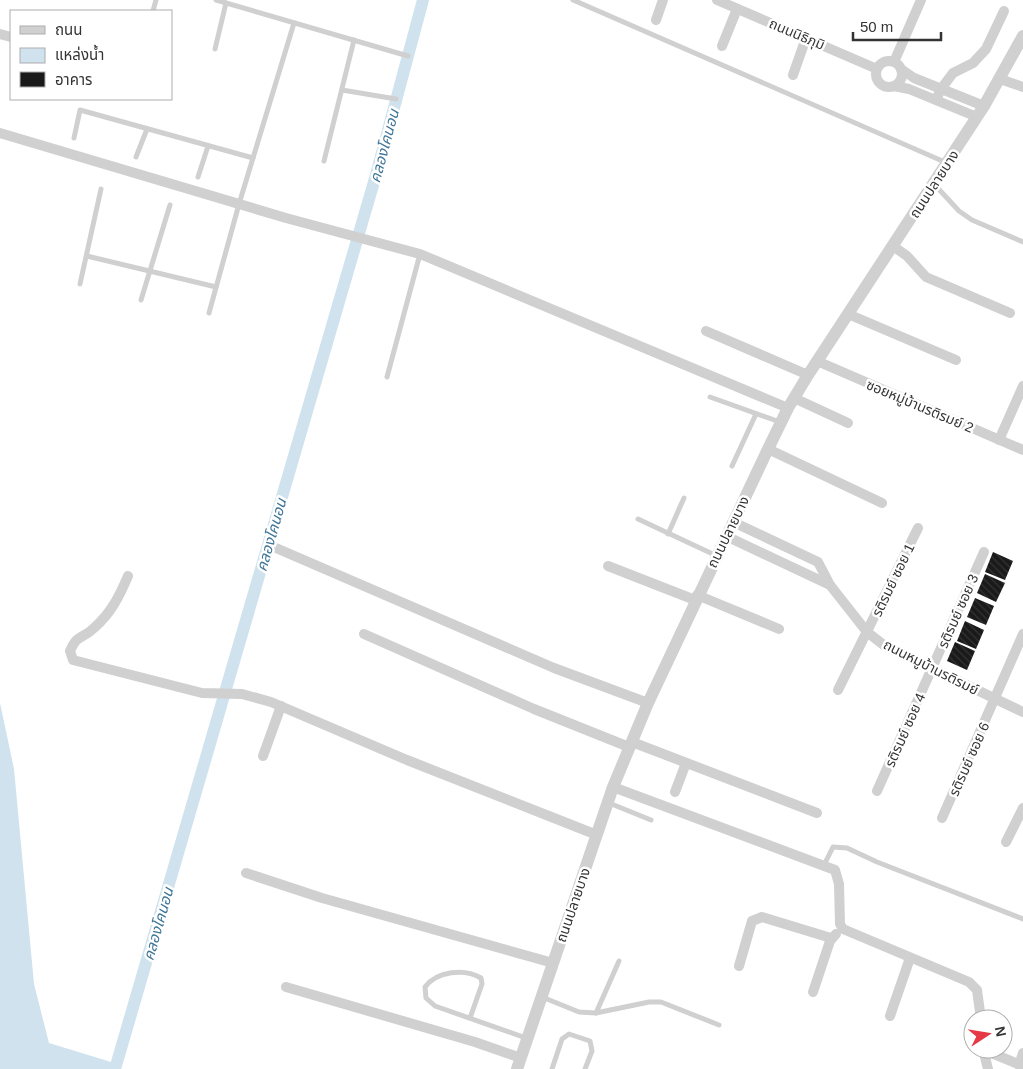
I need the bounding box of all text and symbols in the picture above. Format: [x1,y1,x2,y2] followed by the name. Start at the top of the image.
[10,10,172,100] legend
[853,10,940,42] scale bar
[766,15,827,54] street label: ถนนนิธิภุมิ
[860,18,893,35] text: 50 m
[55,21,82,38] text: ถนน
[55,44,104,63] text: แหล่งน้ำ
[55,71,92,88] text: อาคาร
[366,107,402,184] water label: คลองโคนอน
[906,147,962,221] street label: ถนนปลายบาง
[864,376,976,437] street label: ซอยหมู่บ้านรติรมย์ 2
[704,494,752,570] street label: ถนนปลายบาง
[252,496,290,573] water label: คลองโคนอน
[868,541,918,619] street label: รติรมย์ ซอย 1
[935,571,981,650] street label: รติรมย์ ซอย 3
[880,636,981,699] street label: ถนนหมูบ้านรติรมย์
[882,690,928,769] street label: รติรมย์ ซอย 4
[946,719,992,798] street label: รติรมย์ ซอย 6
[553,866,593,944] street label: ถนนปลายบาง
[139,885,177,962] water label: คลองโคนอน
[963,1009,1013,1059] north arrow
[992,1025,1010,1038] text: N

